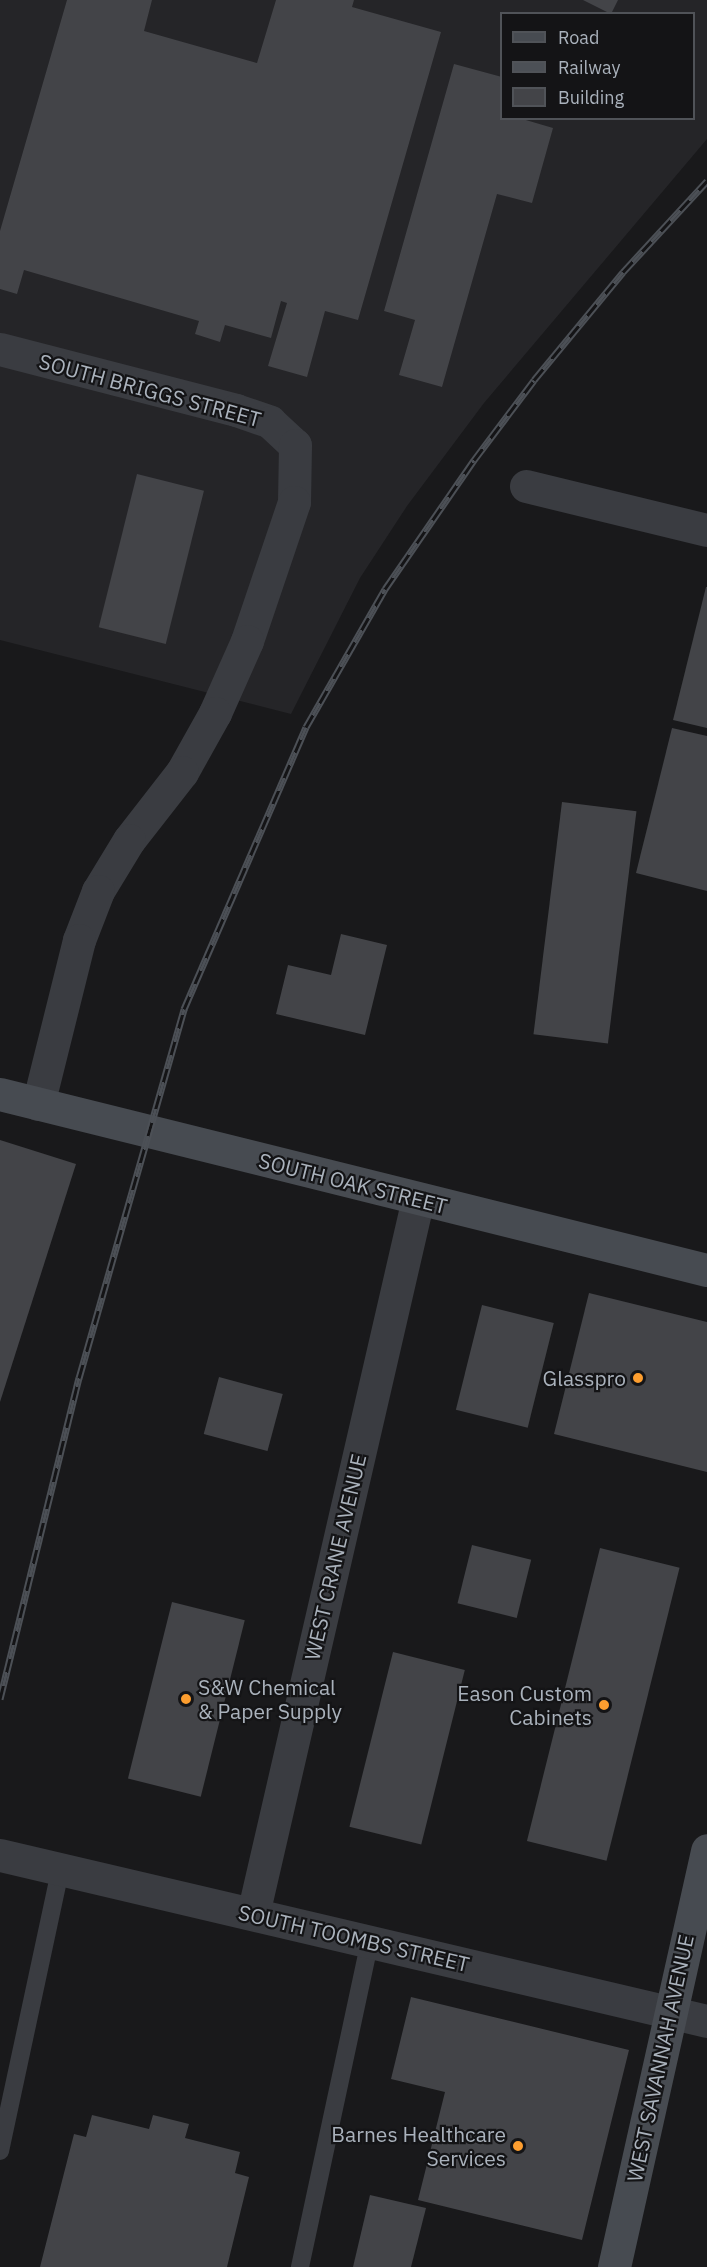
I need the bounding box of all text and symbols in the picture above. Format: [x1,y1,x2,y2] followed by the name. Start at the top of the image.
[500,12,695,120] legend
[558,26,599,49] text: Road
[558,56,620,79] text: Railway
[558,86,624,109] text: Building
[36,348,264,432] street label: SOUTH BRIGGS STREET
[256,1147,450,1219] street label: SOUTH OAK STREET
[543,1365,626,1391] place label: Glasspro
[631,1371,645,1385] marker: Glasspro
[299,1451,371,1663] street label: WEST CRANE AVENUE
[198,1674,342,1724] place label: S&W Chemical & Paper Supply
[457,1680,592,1730] place label: Eason Custom Cabinets
[179,1692,193,1706] marker: S&W Chemical & Paper Supply
[597,1698,611,1712] marker: Eason Custom Cabinets
[236,1899,472,1977] street label: SOUTH TOOMBS STREET
[621,1932,699,2184] street label: WEST SAVANNAH AVENUE
[331,2121,506,2171] place label: Barnes Healthcare Services
[511,2139,525,2153] marker: Barnes Healthcare Services

